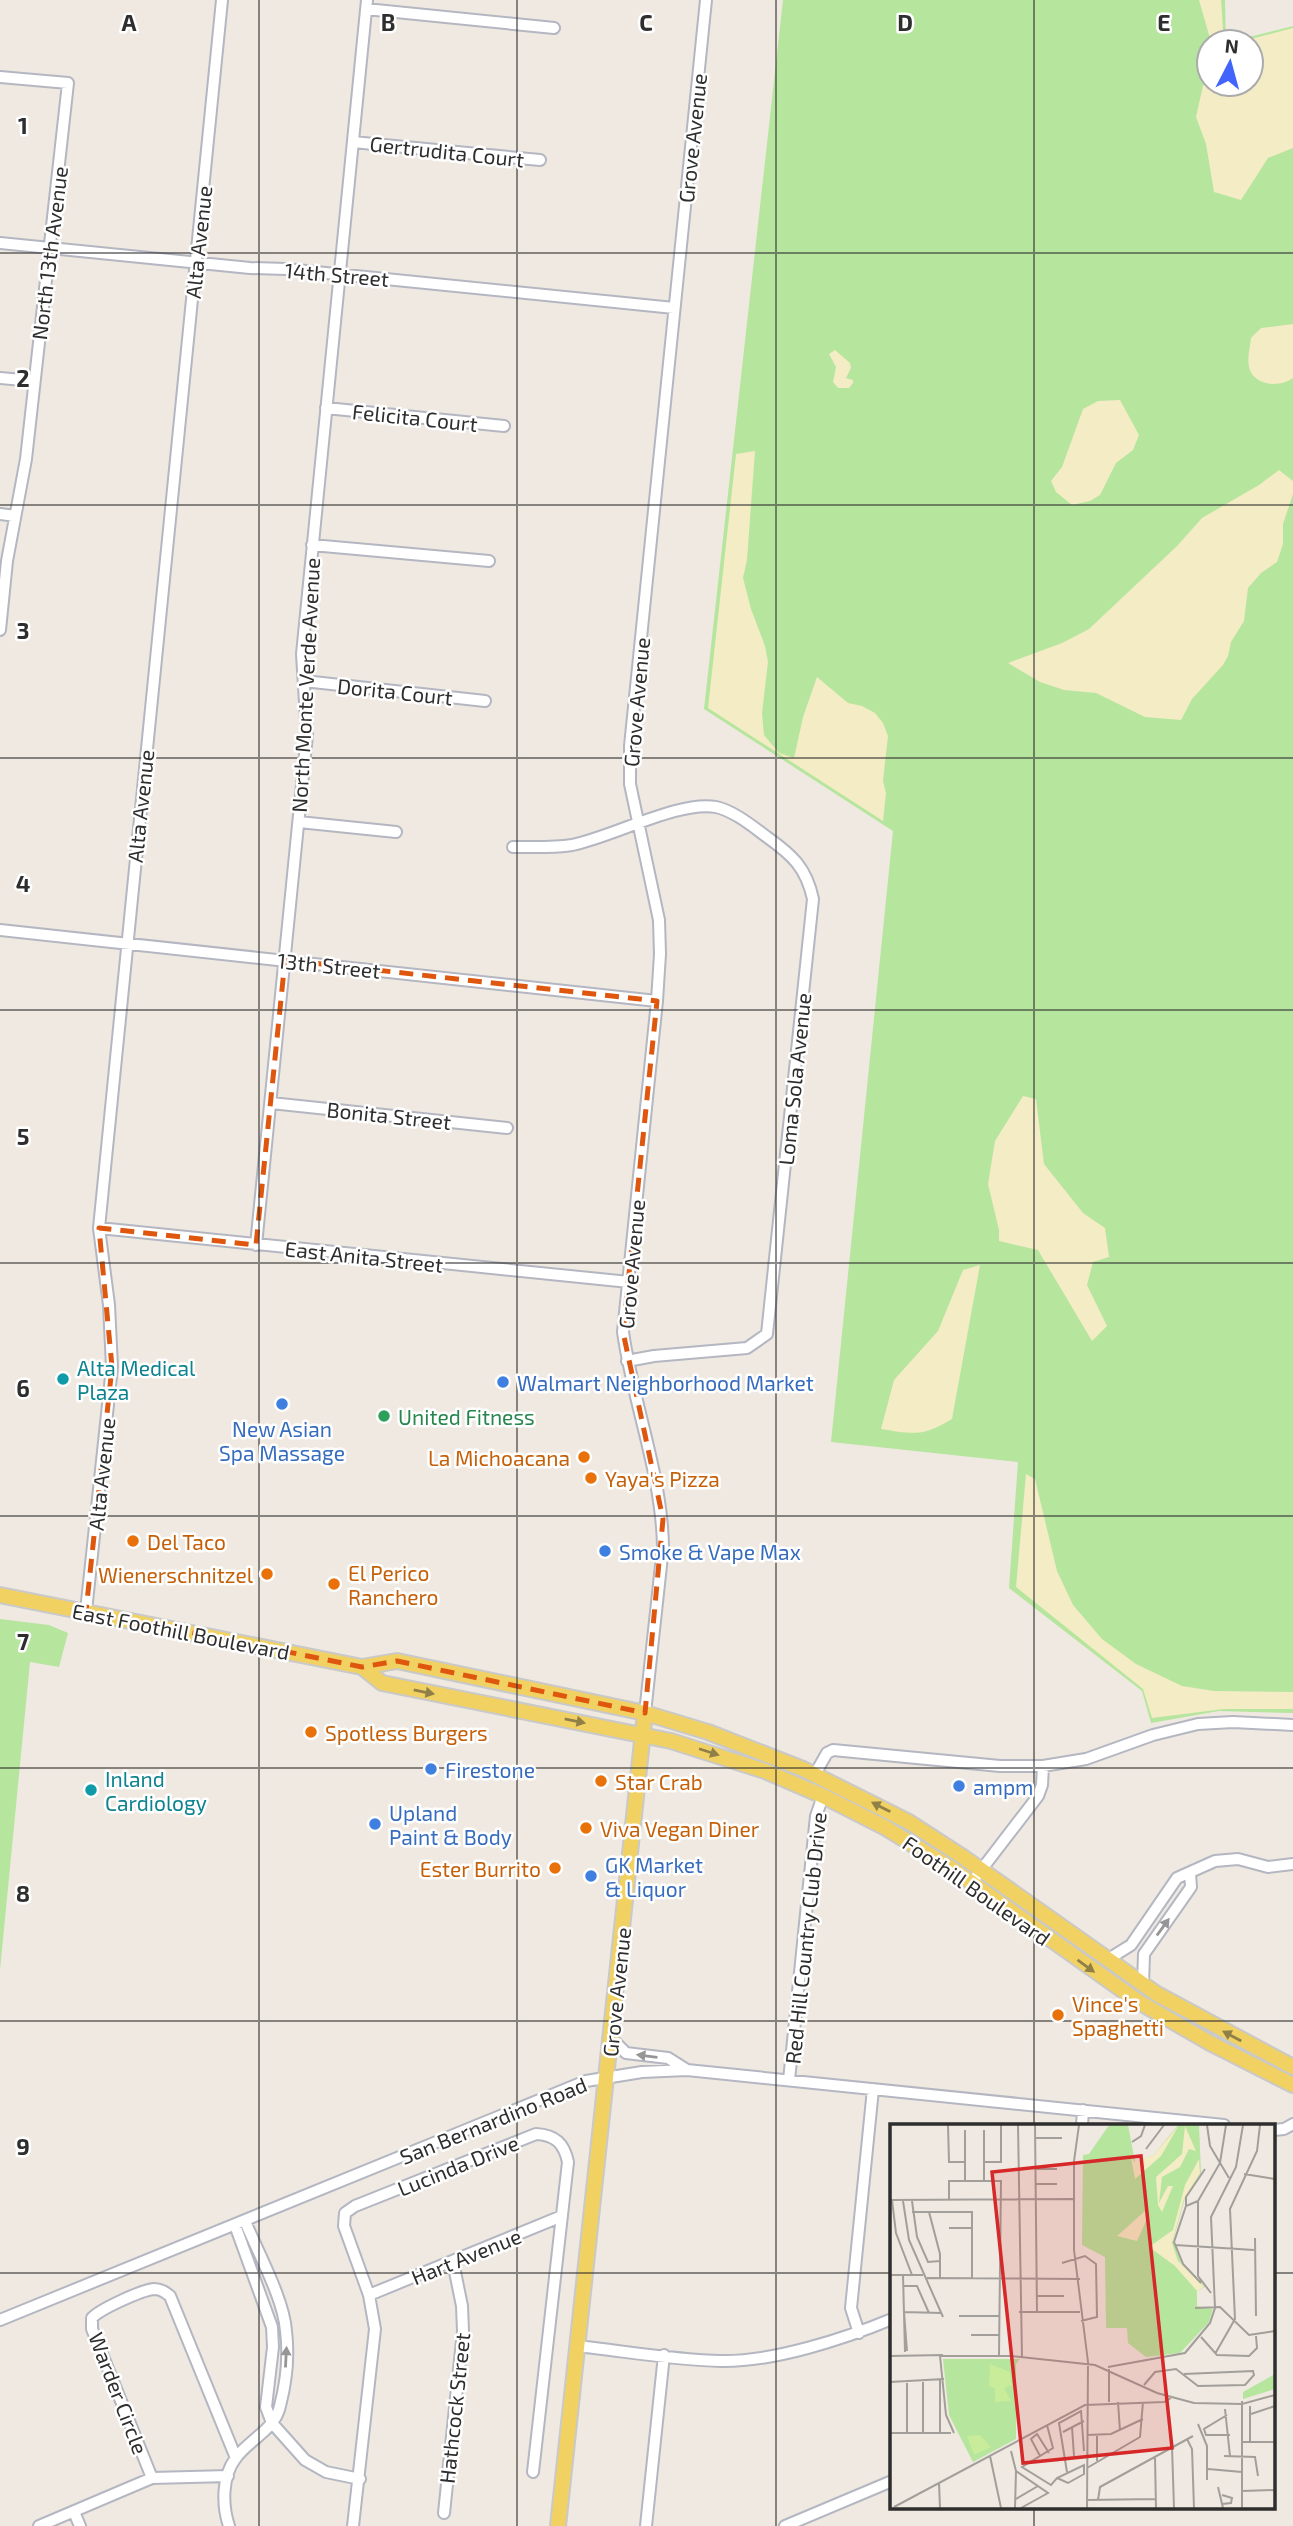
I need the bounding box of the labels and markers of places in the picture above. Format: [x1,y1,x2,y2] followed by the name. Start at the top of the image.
[77,1355,196,1404] place label: Alta Medical Plaza
[517,1370,814,1395] place label: Walmart Neighborhood Market
[55,1371,71,1387] marker: Alta Medical Plaza
[495,1374,511,1390] marker: Walmart Neighborhood Market
[274,1396,290,1412] marker: New Asian Spa Massage
[398,1404,535,1429] place label: United Fitness
[376,1408,392,1424] marker: United Fitness
[219,1416,345,1465] place label: New Asian Spa Massage
[428,1445,570,1470] place label: La Michoacana
[576,1449,592,1465] marker: La Michoacana
[605,1466,720,1491] place label: Yaya's Pizza
[583,1470,599,1486] marker: Yaya's Pizza
[147,1529,226,1554] place label: Del Taco
[125,1533,141,1549] marker: Del Taco
[619,1539,801,1564] place label: Smoke & Vape Max
[597,1543,613,1559] marker: Smoke & Vape Max
[348,1560,439,1609] place label: El Perico Ranchero
[98,1562,254,1587] place label: Wienerschnitzel
[259,1566,275,1582] marker: Wienerschnitzel
[326,1576,342,1592] marker: El Perico Ranchero
[325,1720,488,1745] place label: Spotless Burgers
[303,1724,319,1740] marker: Spotless Burgers
[445,1757,535,1782] place label: Firestone
[423,1761,439,1777] marker: Firestone
[105,1766,207,1815] place label: Inland Cardiology
[615,1769,703,1794] place label: Star Crab
[593,1773,609,1789] marker: Star Crab
[973,1774,1034,1799] place label: ampm
[951,1778,967,1794] marker: ampm
[83,1782,99,1798] marker: Inland Cardiology
[389,1800,512,1849] place label: Upland Paint & Body
[367,1816,383,1832] marker: Upland Paint & Body
[600,1816,760,1841] place label: Viva Vegan Diner
[578,1820,594,1836] marker: Viva Vegan Diner
[605,1852,703,1901] place label: GK Market & Liquor
[420,1856,541,1881] place label: Ester Burrito
[547,1860,563,1876] marker: Ester Burrito
[583,1868,599,1884] marker: GK Market & Liquor
[1072,1991,1164,2040] place label: Vince's Spaghetti
[1050,2007,1066,2023] marker: Vince's Spaghetti

